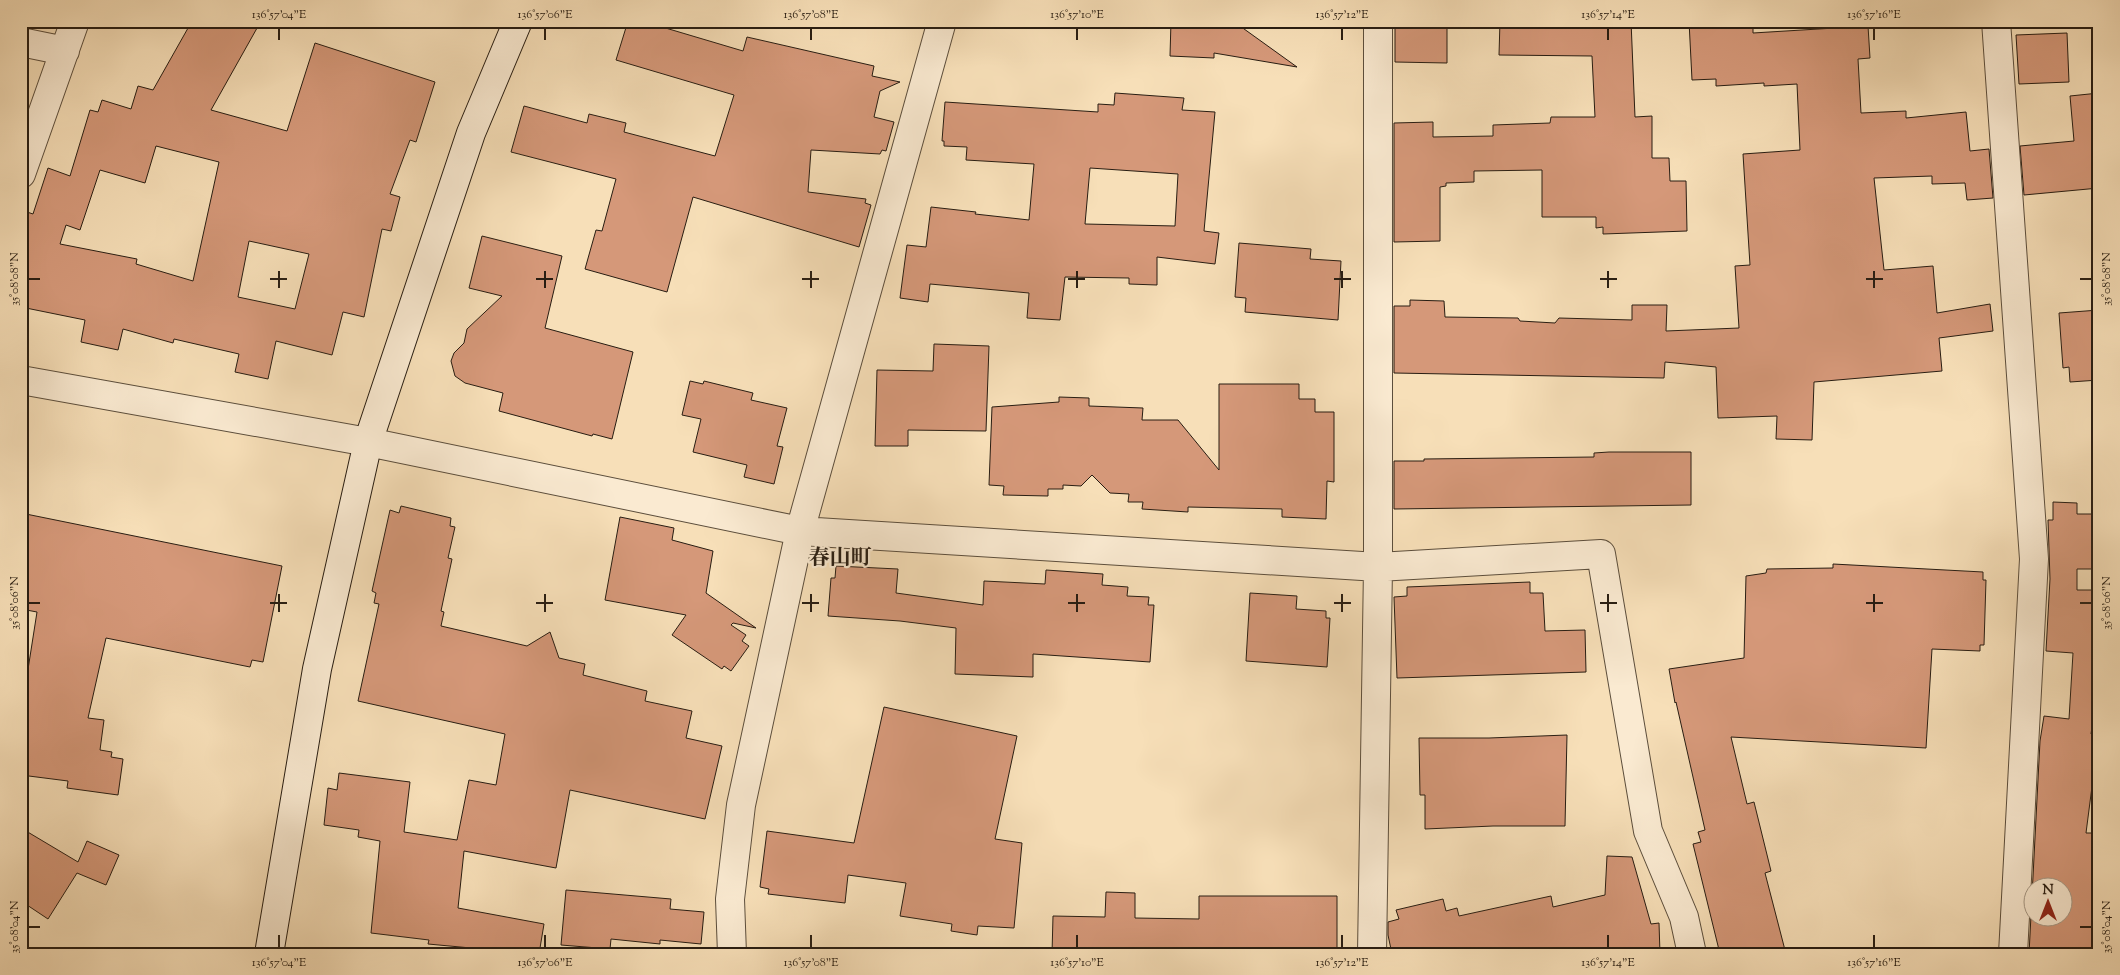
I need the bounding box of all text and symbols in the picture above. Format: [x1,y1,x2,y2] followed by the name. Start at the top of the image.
[252,6,307,24] text: 136°57'04"E
[517,6,573,24] text: 136°57'06"E
[783,6,839,24] text: 136°57'08"E
[1050,6,1105,24] text: 136°57'10"E
[1315,6,1369,24] text: 136°57'12"E
[1581,6,1636,24] text: 136°57'14"E
[1847,6,1902,24] text: 136°57'16"E
[6,252,24,306] text: 35°08'08"N
[2098,252,2116,306] text: 35°08'08"N
[809,544,872,574] district label: 春山町
[6,576,24,630] text: 35°08'06"N
[2098,576,2116,630] text: 35°08'06"N
[2022,878,2072,928] north arrow
[2042,881,2054,901] text: N
[6,900,24,954] text: 35°08'04"N
[2098,900,2116,954] text: 35°08'04"N
[252,954,307,972] text: 136°57'04"E
[517,954,573,972] text: 136°57'06"E
[783,954,839,972] text: 136°57'08"E
[1050,954,1105,972] text: 136°57'10"E
[1315,954,1369,972] text: 136°57'12"E
[1581,954,1636,972] text: 136°57'14"E
[1847,954,1902,972] text: 136°57'16"E

